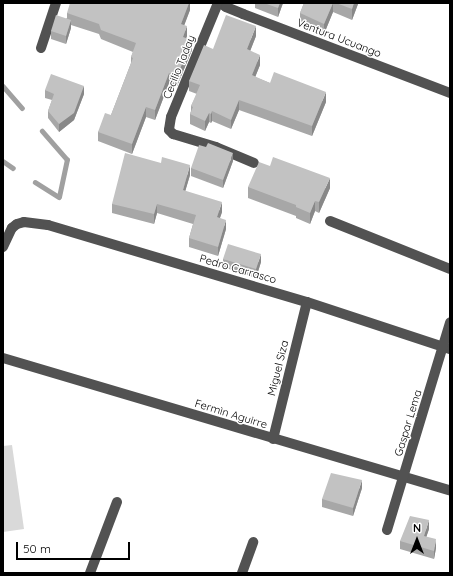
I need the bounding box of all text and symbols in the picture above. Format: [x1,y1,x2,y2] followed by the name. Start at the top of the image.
[295,16,383,60] street label: Ventura Ucuango
[160,33,198,101] street label: Cecilio Taday
[198,252,278,286] street label: Pedro Carrasco
[265,339,291,397] street label: Miguel Siza
[392,388,424,458] street label: Gaspar Lema
[193,397,269,431] street label: Fermìn Aguirre
[397,520,437,560] north arrow
[413,521,421,535] text: N
[18,534,132,560] scale bar
[23,541,51,556] text: 50 m

